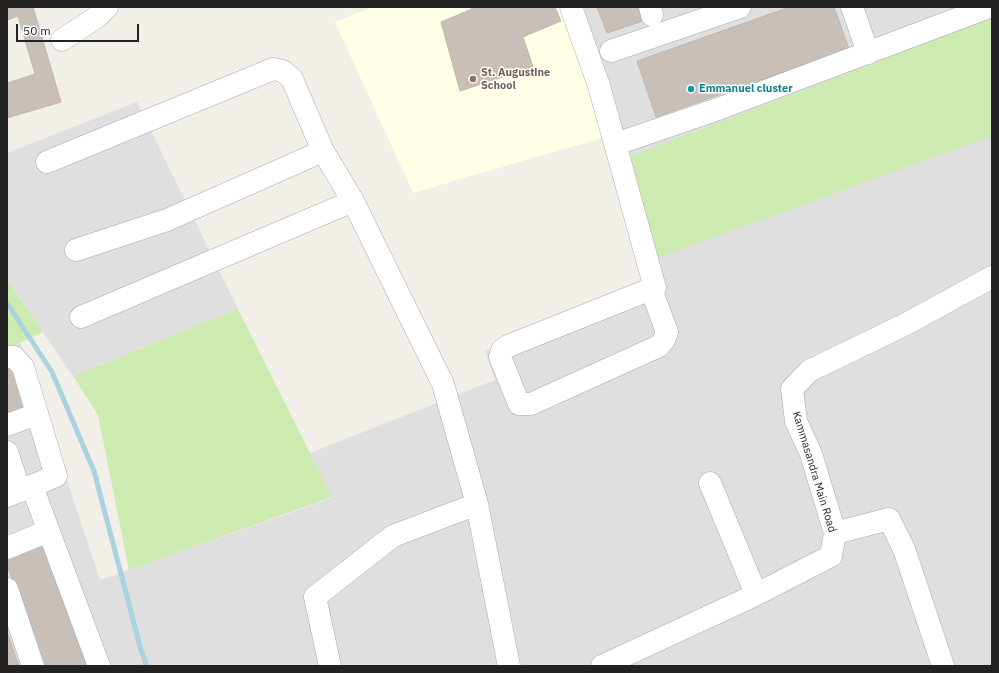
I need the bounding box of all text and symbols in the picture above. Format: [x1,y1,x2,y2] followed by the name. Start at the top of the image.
[18,16,141,42] scale bar
[23,23,51,38] text: 50 m
[481,66,550,92] place label: St. Augustine School
[468,74,478,84] marker: St. Augustine School
[699,82,793,96] place label: Emmanuel cluster
[686,84,696,94] marker: Emmanuel cluster
[789,410,839,534] street label: Kammasandra Main Road

